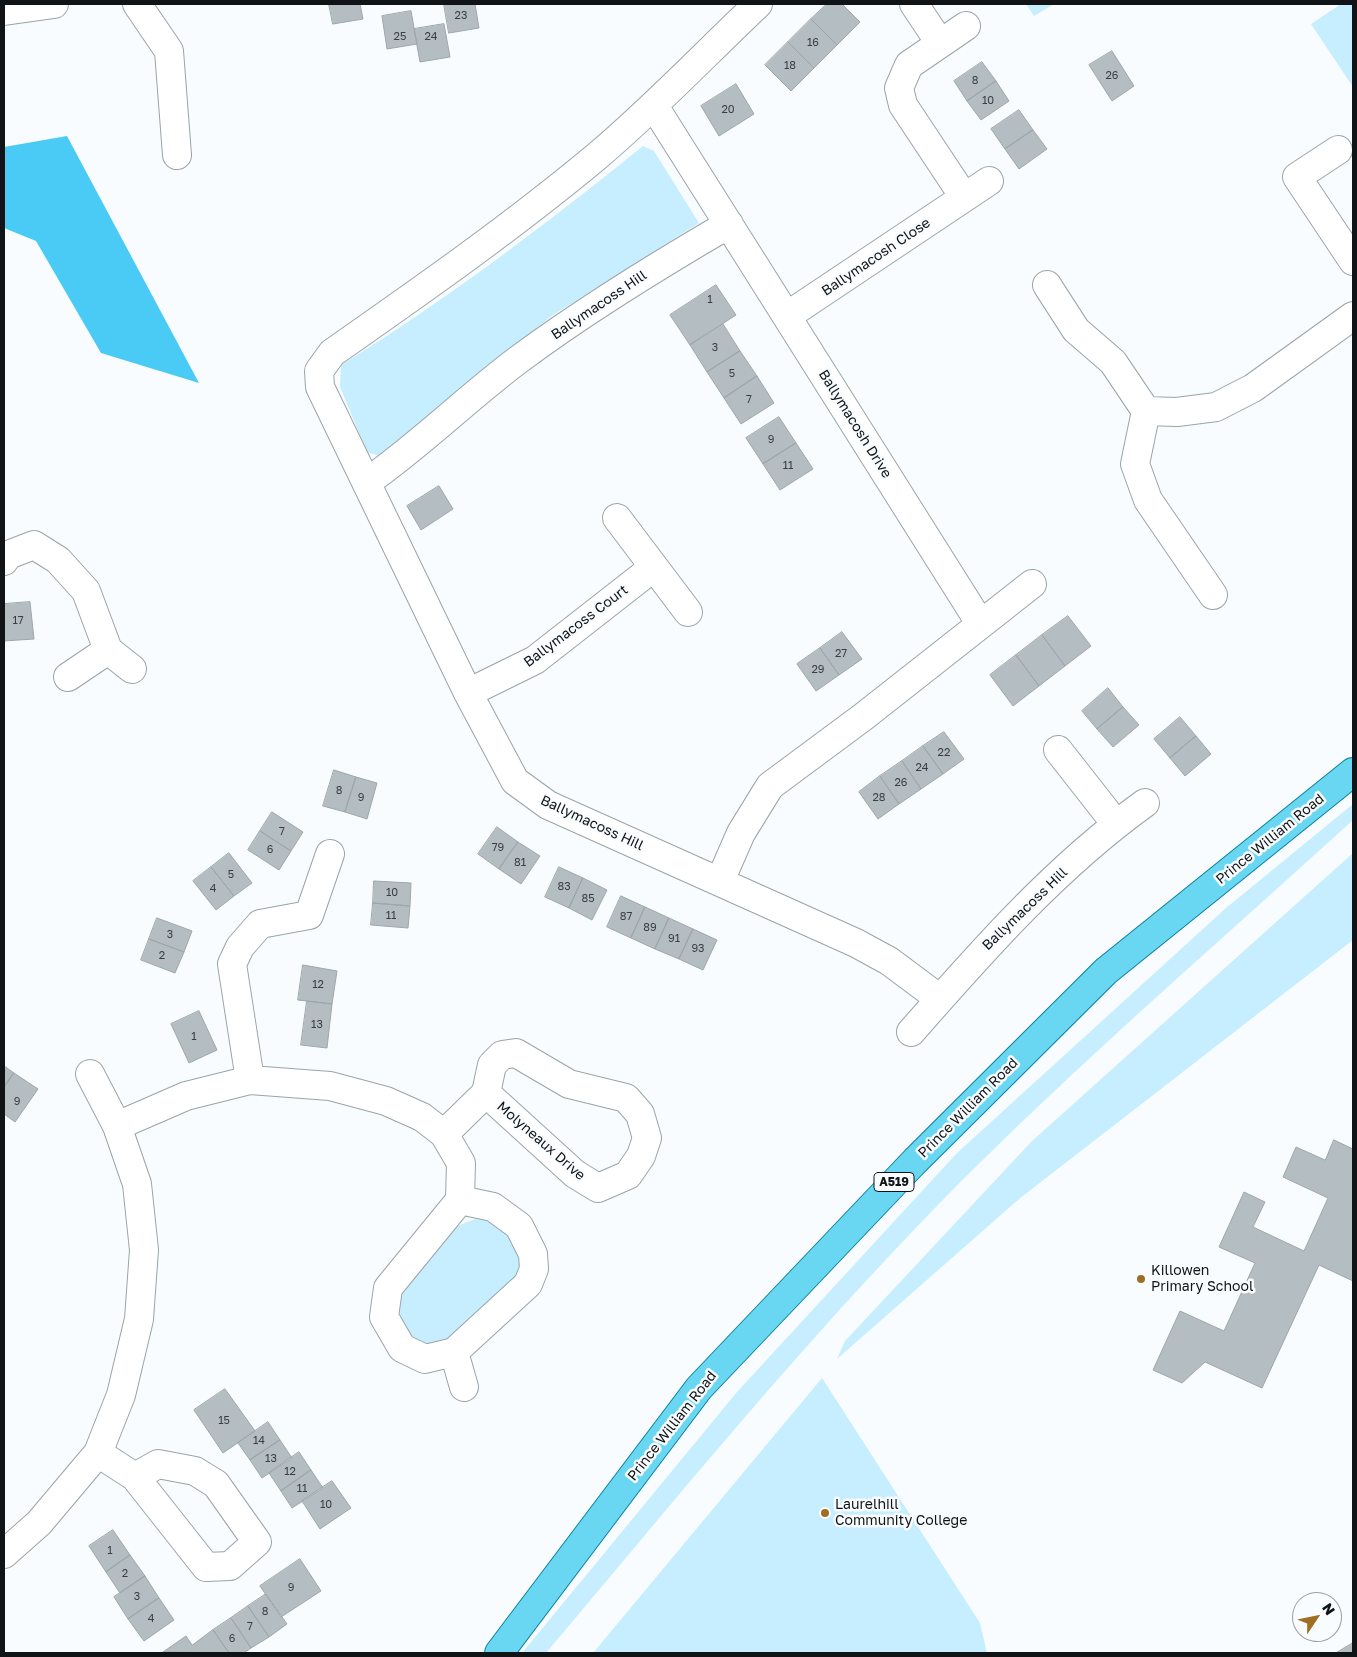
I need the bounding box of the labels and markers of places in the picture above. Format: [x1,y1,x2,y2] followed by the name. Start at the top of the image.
[1151,1263,1253,1295] place label: Killowen Primary School
[1135,1273,1147,1285] marker: Killowen Primary School
[835,1497,967,1530] place label: Laurelhill Community College
[819,1507,831,1519] marker: Laurelhill Community College

